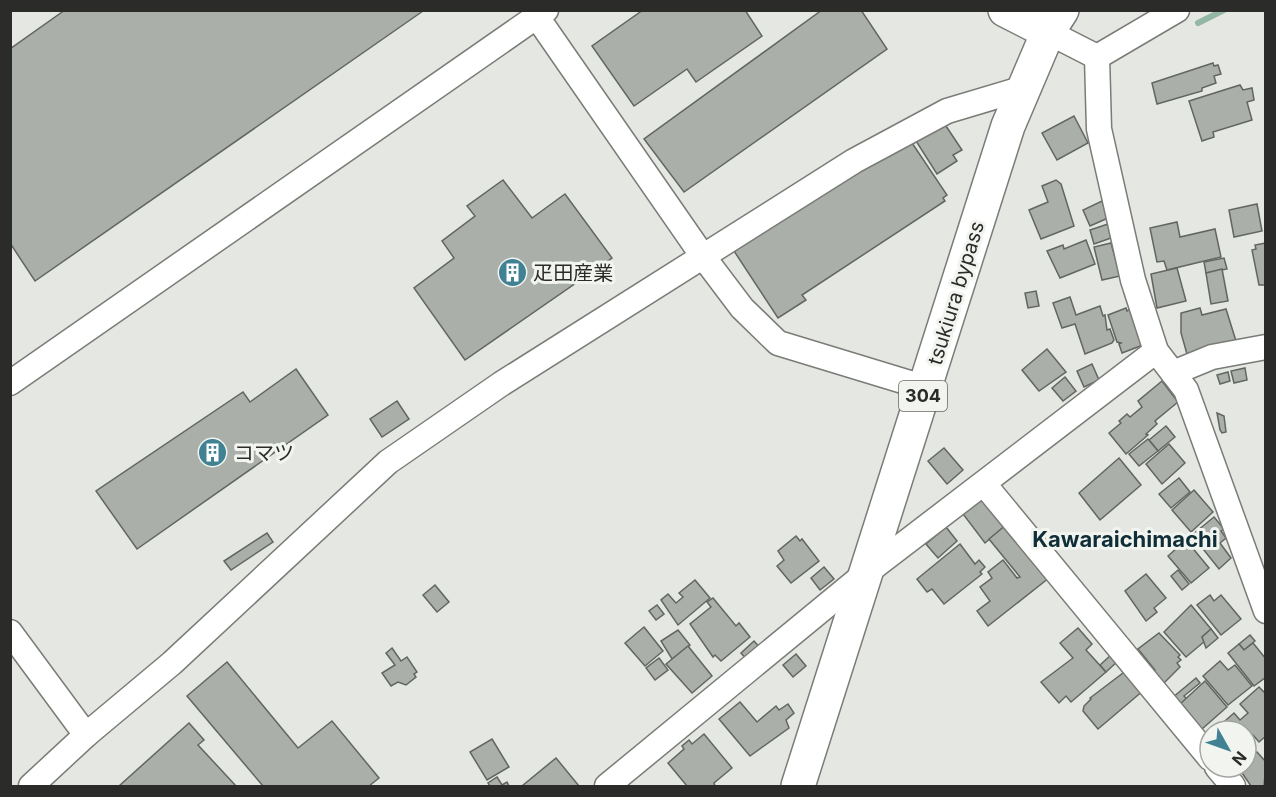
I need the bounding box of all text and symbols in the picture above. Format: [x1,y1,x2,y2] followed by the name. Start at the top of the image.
[923,218,989,368] street label: tsukiura bypass
[496,257,528,289] building icon: 疋田産業
[533,261,613,285] place label: 疋田産業
[899,381,947,411] road number: 304
[197,437,229,469] building icon: コマツ
[234,441,294,465] place label: コマツ
[1032,526,1218,552] district label: Kawaraichimachi
[1198,719,1258,779] north arrow
[1228,748,1251,770] text: N

